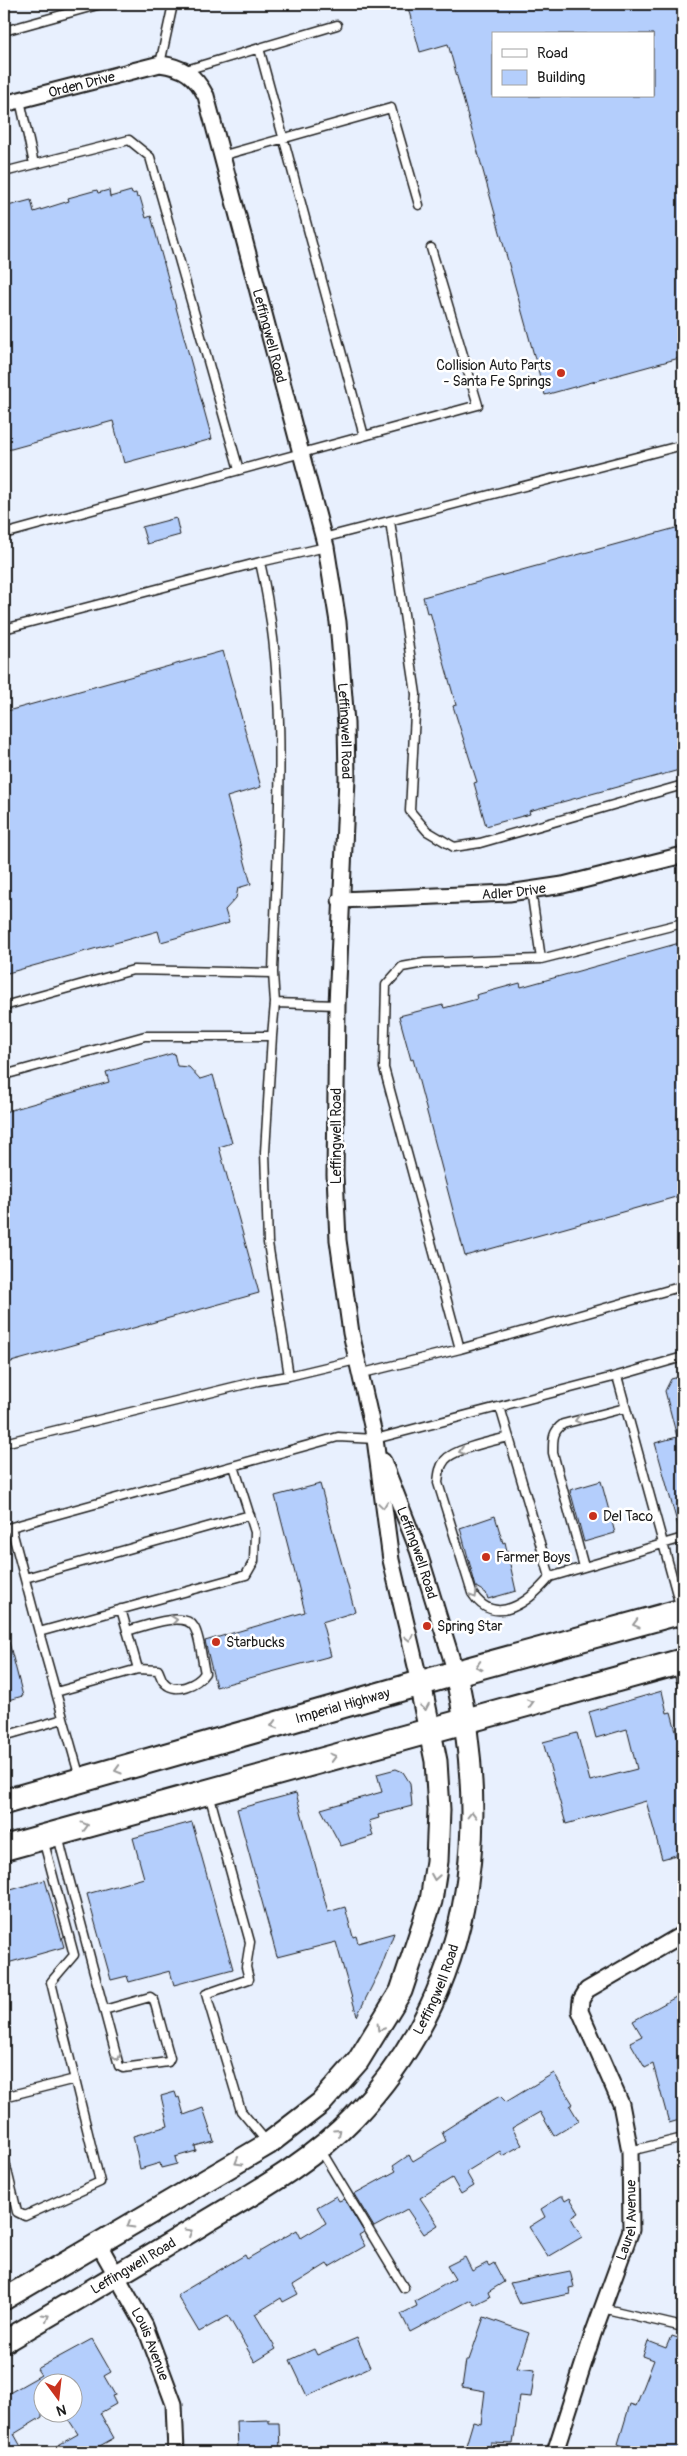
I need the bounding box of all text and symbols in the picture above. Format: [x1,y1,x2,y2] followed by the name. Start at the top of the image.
[492,32,654,98] legend
[537,44,568,63] text: Road
[46,67,117,101] street label: Orden Drive
[537,68,585,87] text: Building
[249,287,290,385] street label: Leffingwell Road
[436,357,552,390] place label: Collision Auto Parts - Santa Fe Springs
[555,367,567,379] marker: Collision Auto Parts - Santa Fe Springs
[334,682,356,780] street label: Leffingwell Road
[481,879,547,903] street label: Adler Drive
[328,1088,345,1184] street label: Leffingwell Road
[574,1414,582,1425] one-way arrow
[458,1445,467,1455] one-way arrow
[378,1500,388,1509] one-way arrow
[393,1504,441,1601] street label: Leffingwell Road
[603,1508,654,1525] place label: Del Taco
[587,1510,599,1522] marker: Del Taco
[496,1549,571,1566] place label: Farmer Boys
[480,1551,492,1563] marker: Farmer Boys
[468,1590,478,1599] one-way arrow
[171,1615,179,1626] one-way arrow
[437,1618,502,1635] place label: Spring Star
[632,1618,641,1629] one-way arrow
[421,1620,433,1632] marker: Spring Star
[226,1634,285,1651] place label: Starbucks
[403,1634,414,1643] one-way arrow
[210,1636,222,1648] marker: Starbucks
[476,1661,484,1671] one-way arrow
[293,1684,392,1727] street label: Imperial Highway
[525,1698,534,1709] one-way arrow
[419,1702,430,1711] one-way arrow
[271,1719,279,1729] one-way arrow
[329,1752,338,1763] one-way arrow
[114,1764,123,1774] one-way arrow
[467,1810,477,1818] one-way arrow
[80,1821,88,1831] one-way arrow
[430,1872,440,1881] one-way arrow
[409,1942,462,2037] street label: Leffingwell Road
[376,2023,386,2032] one-way arrow
[111,2053,122,2062] one-way arrow
[332,2129,341,2138] one-way arrow
[234,2156,243,2166] one-way arrow
[612,2179,639,2263] street label: Laurel Avenue
[126,2218,135,2228] one-way arrow
[183,2229,192,2239] one-way arrow
[87,2234,179,2298] street label: Leffingwell Road
[128,2304,173,2383] street label: Louis Avenue
[40,2314,49,2324] one-way arrow
[32,2374,82,2424] north arrow
[54,2401,68,2420] text: N

